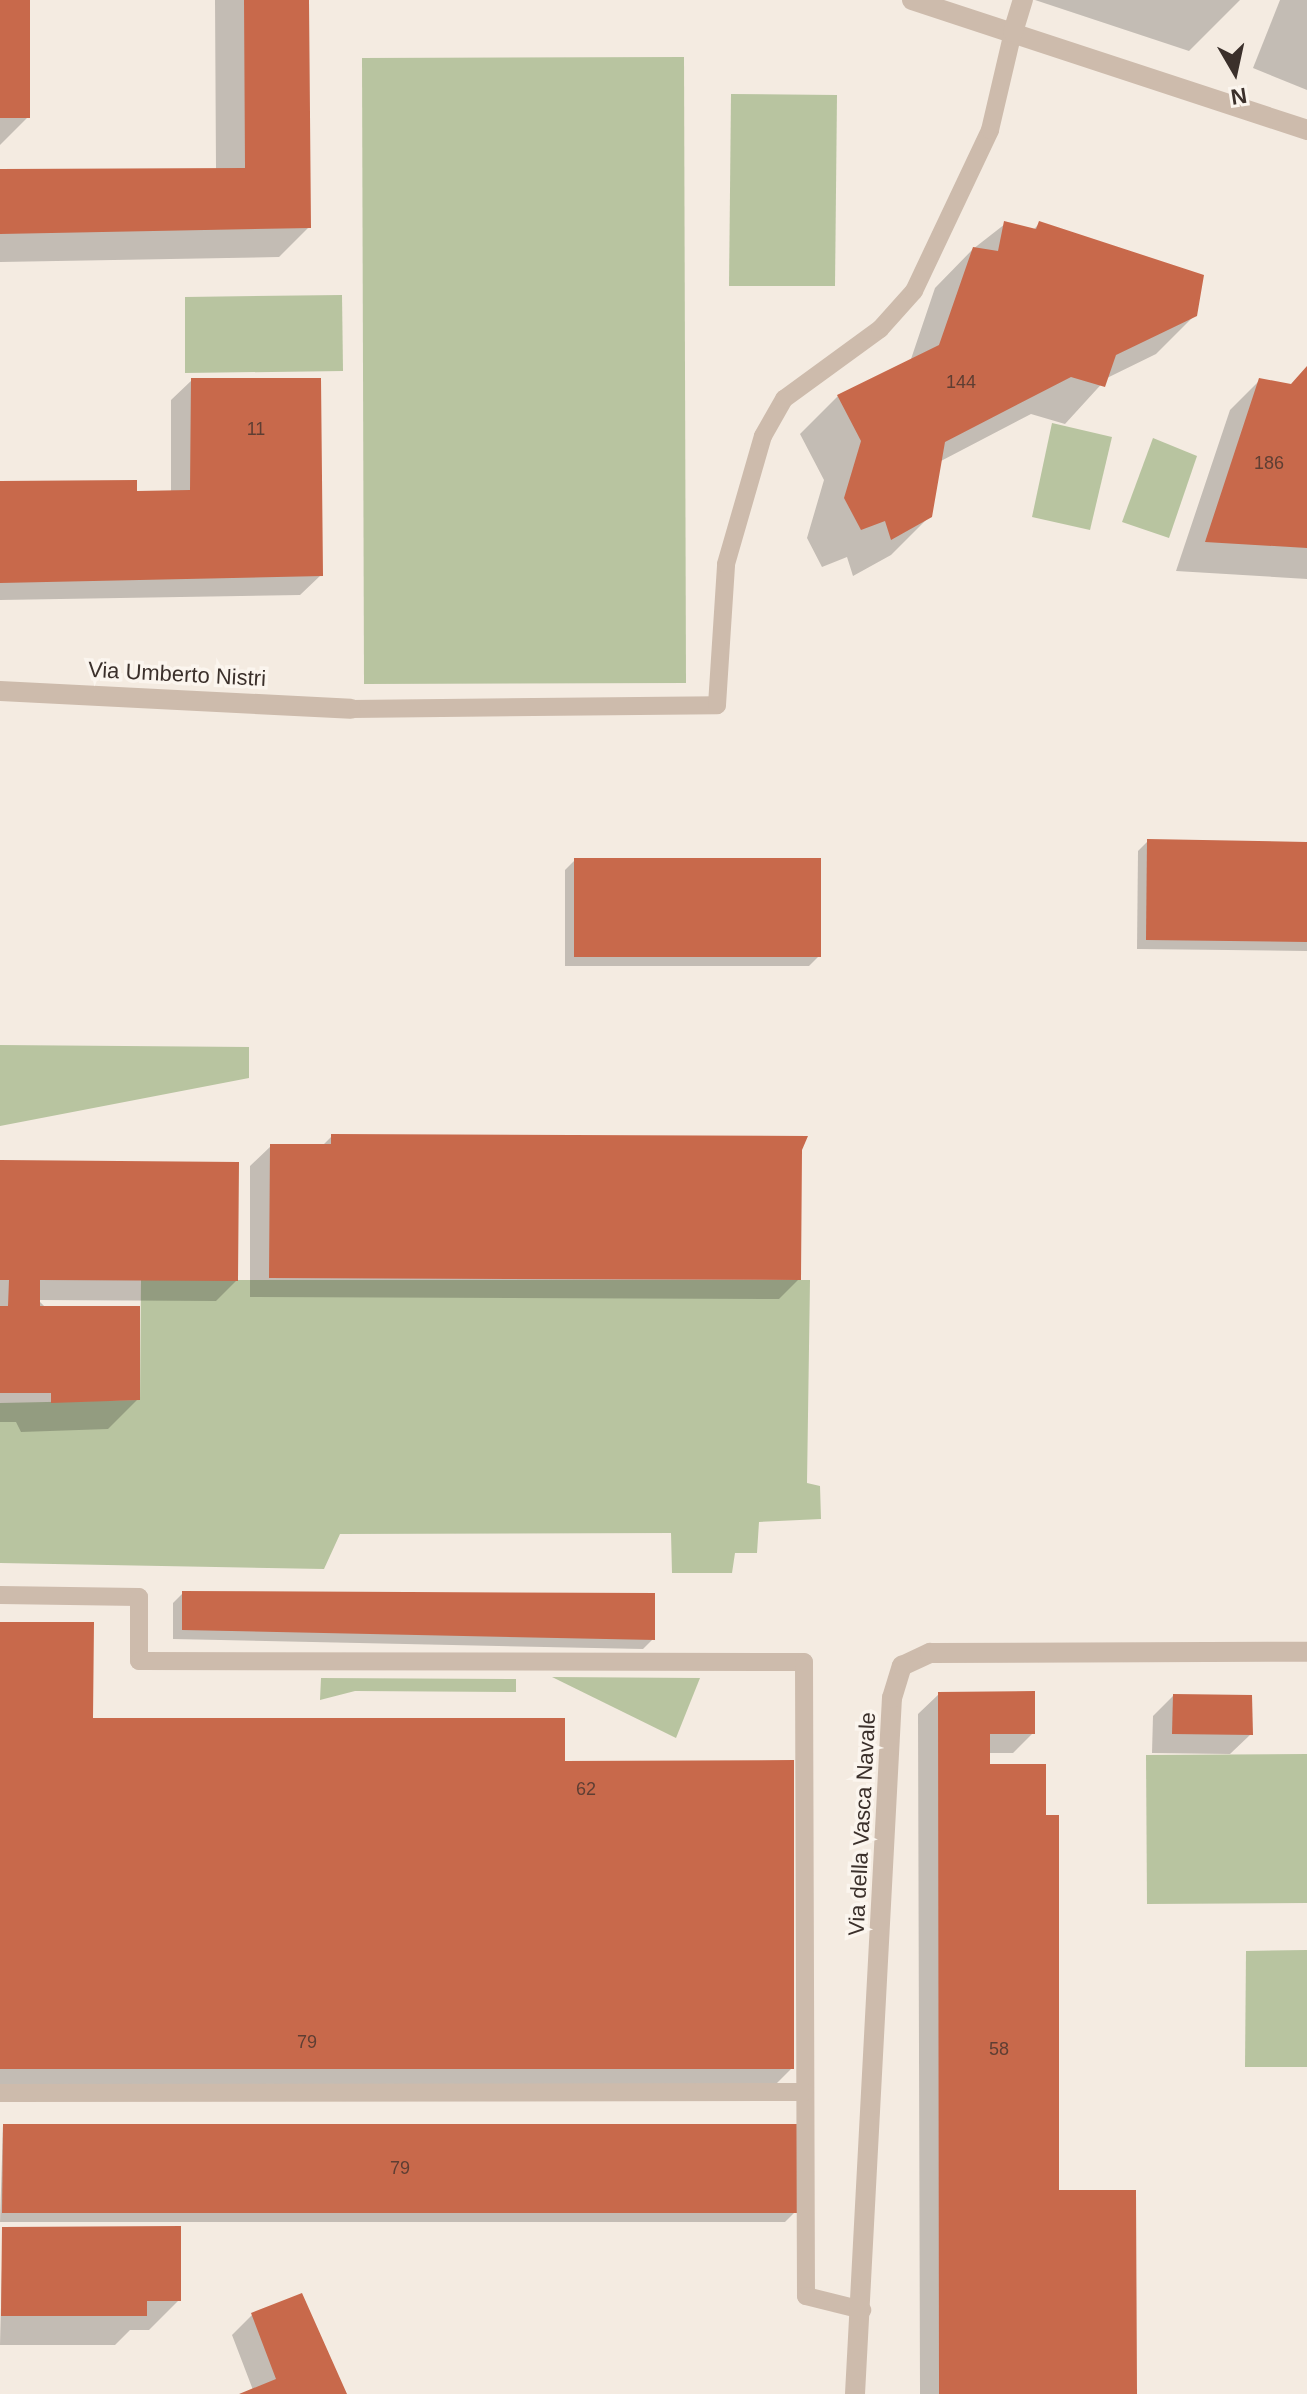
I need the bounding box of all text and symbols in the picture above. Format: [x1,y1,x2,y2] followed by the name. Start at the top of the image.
[1195,32,1275,112] north arrow
[1229,83,1249,110] text: N
[946,371,976,393] house number: 144
[247,418,265,440] house number: 11
[1254,452,1284,474] house number: 186
[87,656,267,692] street label: Via Umberto Nistri
[843,1711,881,1937] street label: Via della Vasca Navale
[576,1778,596,1800] house number: 62
[297,2031,317,2053] house number: 79
[989,2038,1009,2060] house number: 58
[390,2157,410,2179] house number: 79

